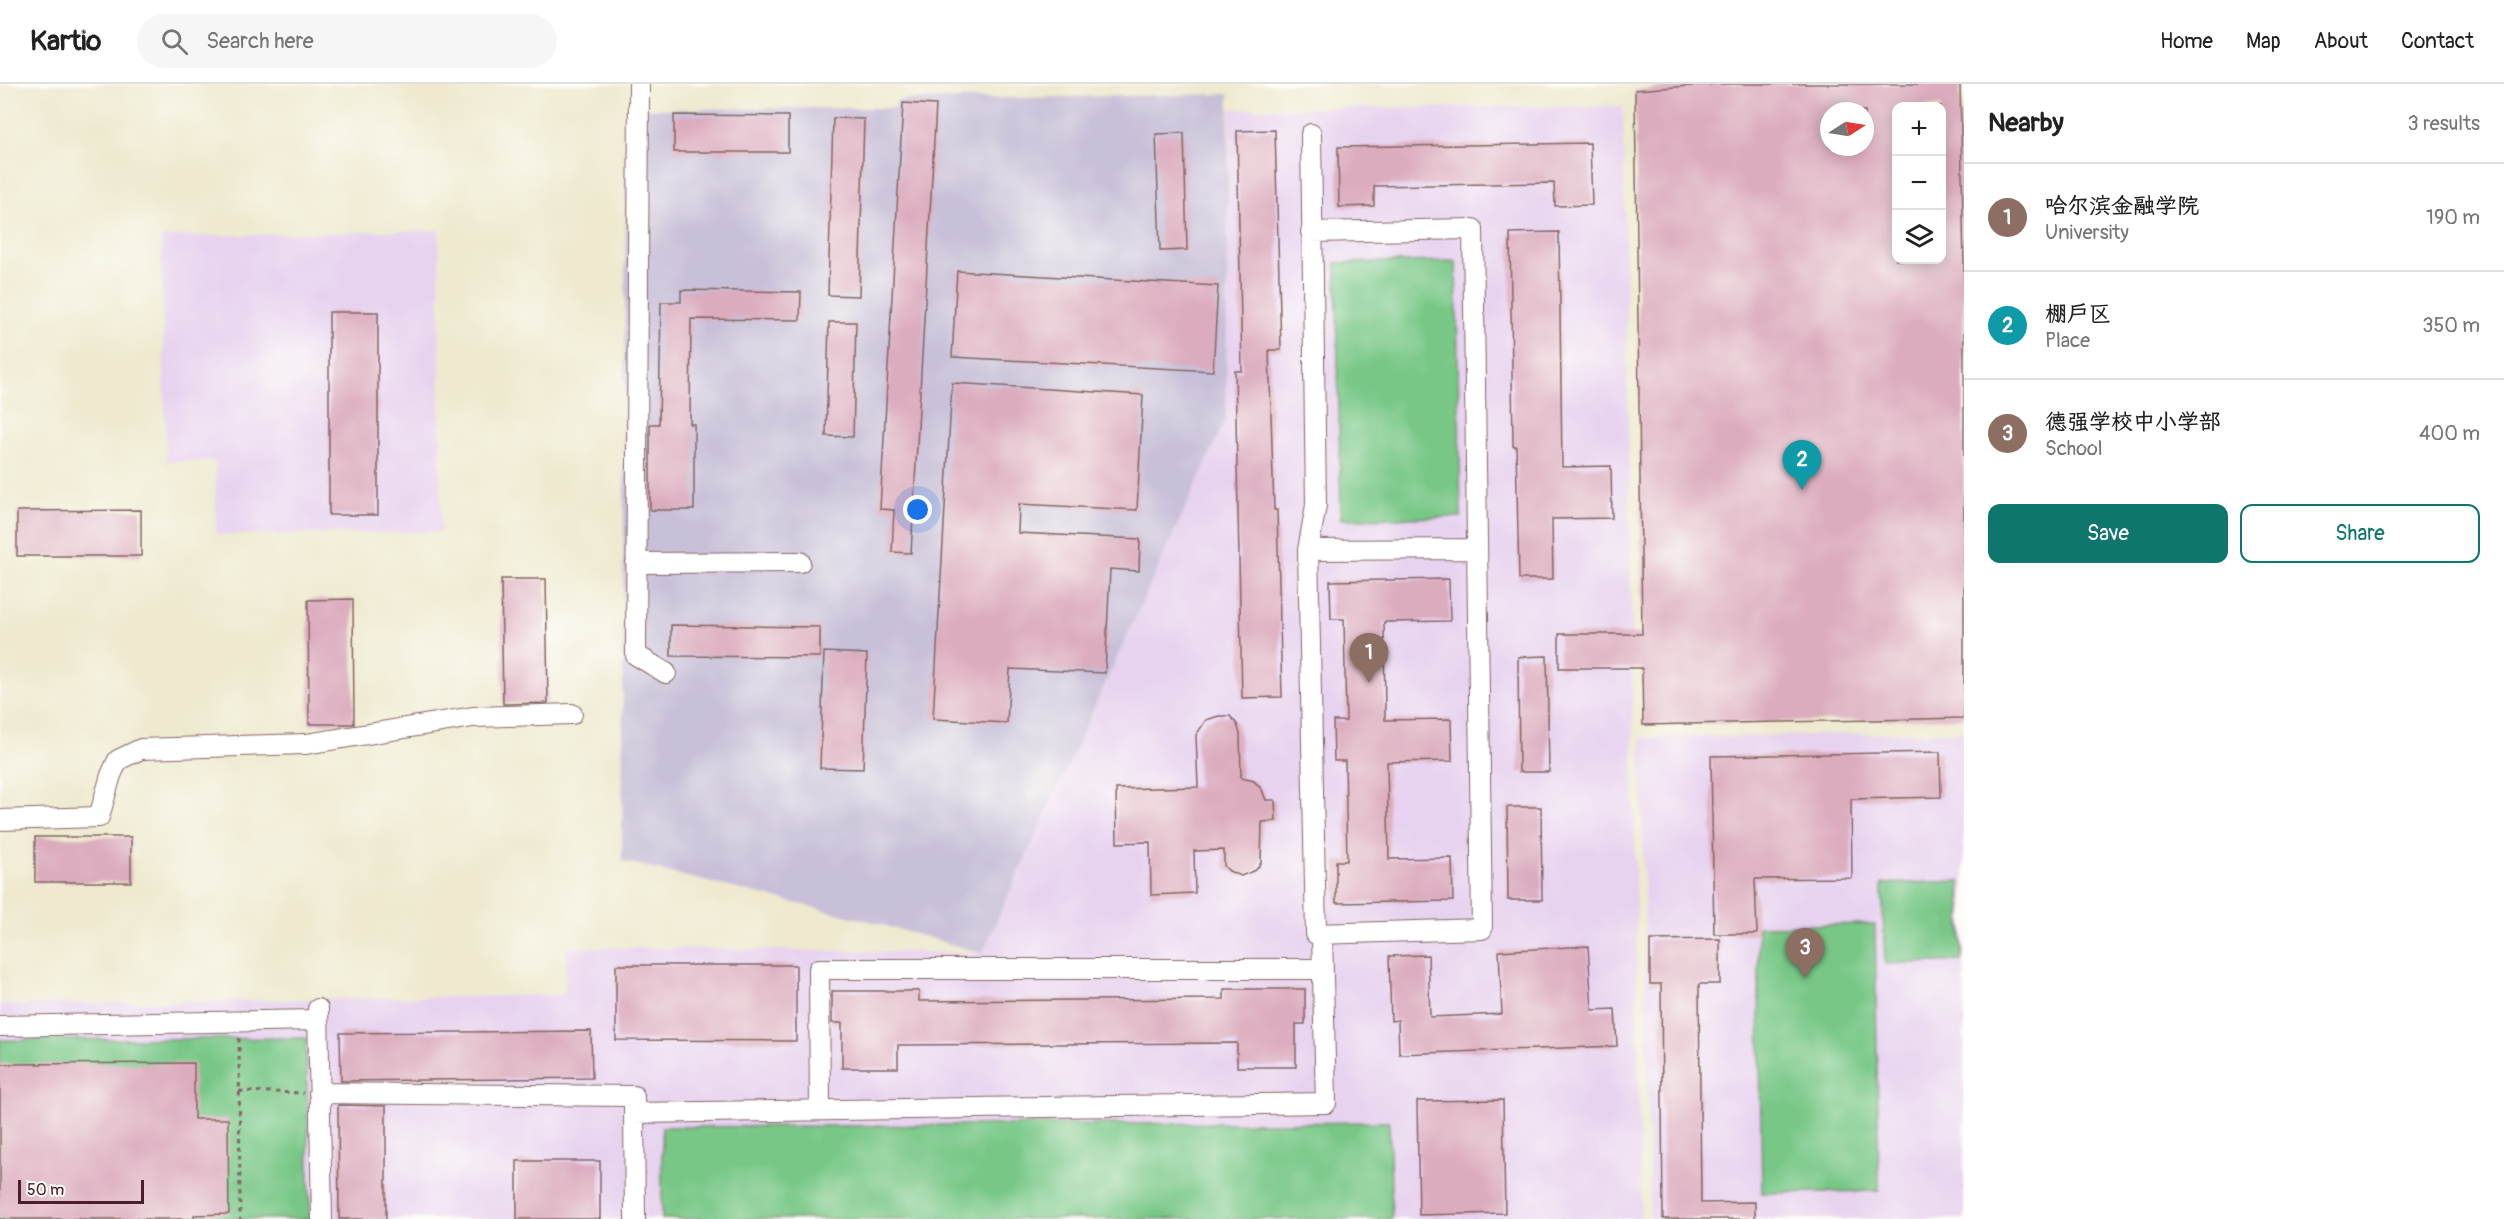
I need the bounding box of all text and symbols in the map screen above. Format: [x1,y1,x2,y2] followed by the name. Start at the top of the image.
[137,14,557,68] search box
[30,24,101,59] text: Kartio
[158,25,191,58] icon: search
[206,27,314,55] text: Search here
[2160,28,2213,55] text: Home
[2246,28,2281,55] text: Map
[2314,28,2368,55] text: About
[2401,28,2474,55] text: Contact
[1820,102,1874,156] north arrow
[1892,102,1946,264] map controls
[1892,102,1946,156] button: +
[1988,107,2064,139] text: Nearby
[2408,111,2480,136] text: 3 results
[1892,156,1946,210] button: −
[2045,192,2199,220] text: 哈尔滨金融学院
[2004,205,2011,230] text: 1
[2426,205,2480,230] text: 190 m
[1892,210,1946,264] button: layers
[2045,220,2129,245] text: University
[2045,300,2111,328] text: 棚户区
[2002,313,2013,338] text: 2
[2422,313,2480,338] text: 350 m
[2045,328,2090,353] text: Place
[2045,408,2221,436] text: 德强学校中小学部
[2002,421,2013,446] text: 3
[2419,421,2480,446] text: 400 m
[2045,436,2102,461] text: School
[1782,440,1822,490] pin: 2
[903,495,932,524] your location
[1988,504,2228,563] button: Save
[2240,504,2480,563] button: Share
[1350,634,1388,683] pin: 1
[1786,928,1824,978] pin: 3
[18,1177,144,1204] scale bar
[27,1180,64,1200] text: 50 m

